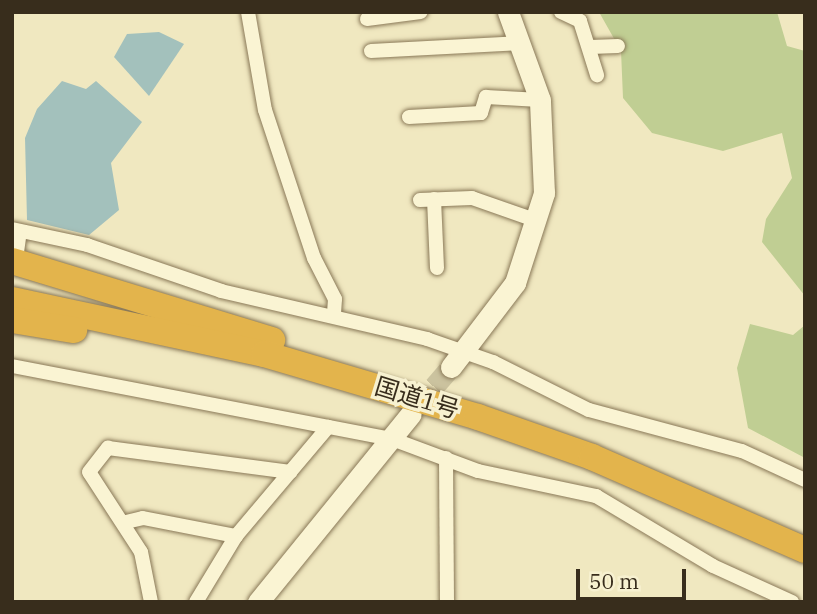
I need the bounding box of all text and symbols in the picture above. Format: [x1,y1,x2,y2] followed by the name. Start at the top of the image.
[371,372,463,424] street label: 国道1号
[579,554,689,598] scale bar
[589,567,639,595] text: 50 m

